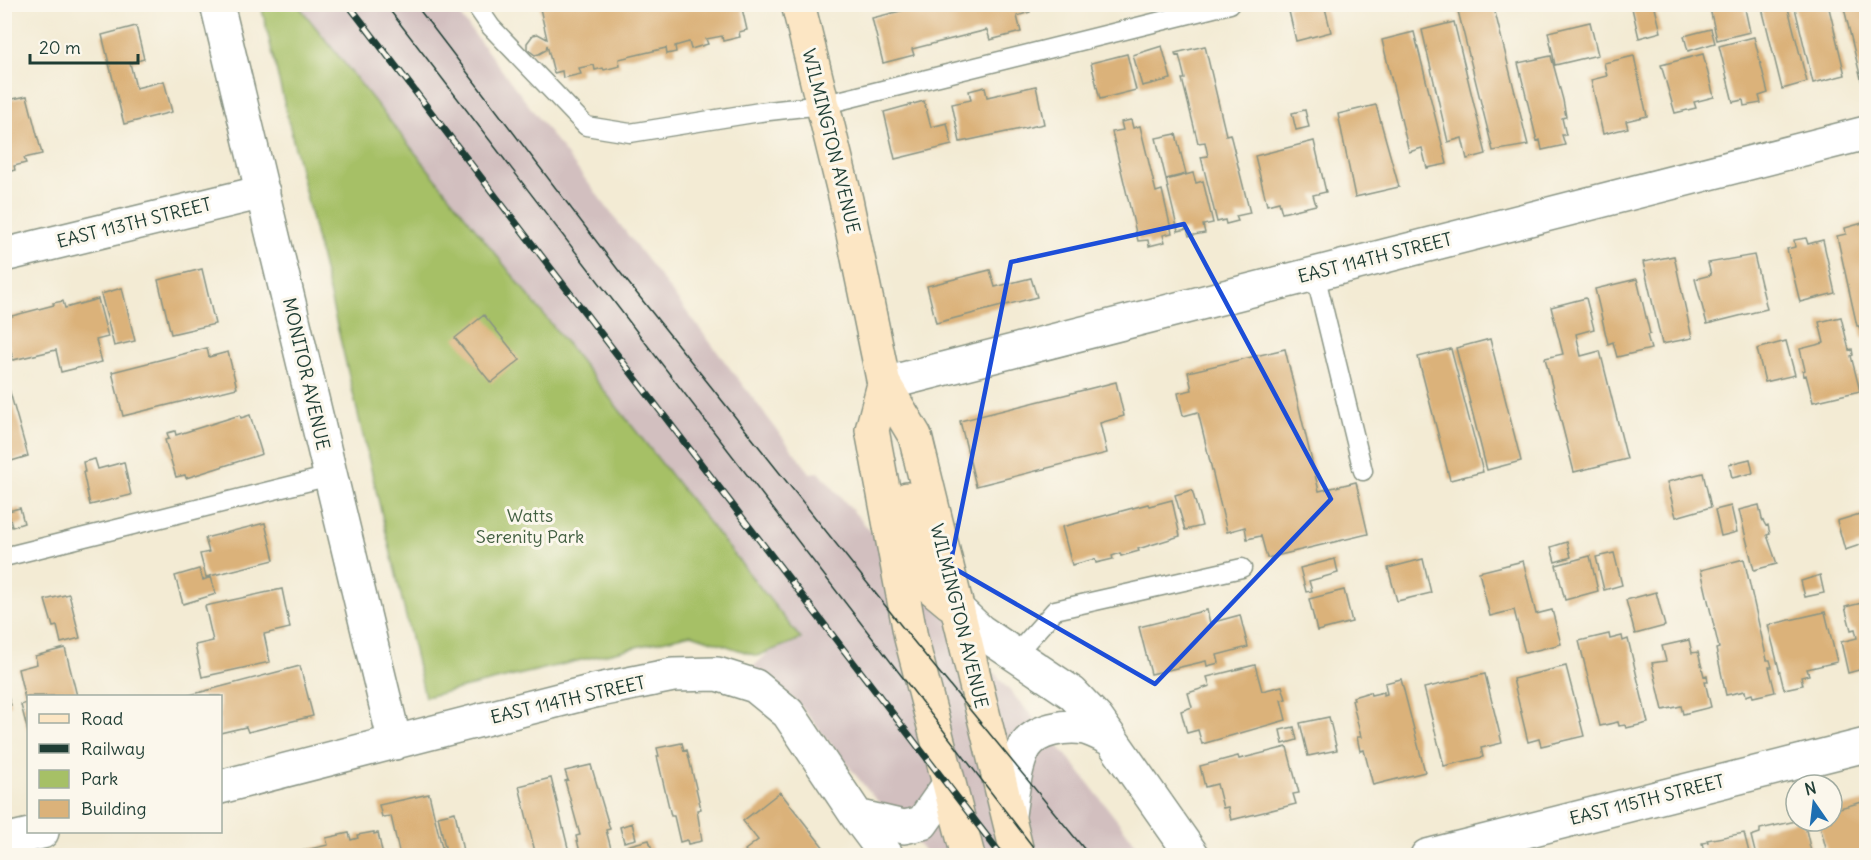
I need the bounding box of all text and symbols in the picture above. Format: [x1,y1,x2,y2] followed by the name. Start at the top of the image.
[30,27,138,65] scale bar
[39,36,81,59] text: 20 m
[797,46,866,236] street label: WILMINGTON AVENUE
[54,192,213,253] street label: EAST 113TH STREET
[1295,227,1454,288] street label: EAST 114TH STREET
[278,296,335,452] street label: MONITOR AVENUE
[476,504,584,548] park label: Watts Serenity Park
[925,521,994,711] street label: WILMINGTON AVENUE
[488,671,648,729] street label: EAST 114TH STREET
[27,695,222,833] legend
[81,707,124,730] text: Road
[81,737,145,760] text: Railway
[81,767,118,790] text: Park
[1567,769,1727,830] street label: EAST 115TH STREET
[1784,773,1844,833] north arrow
[1803,777,1818,799] text: N
[81,797,146,820] text: Building

